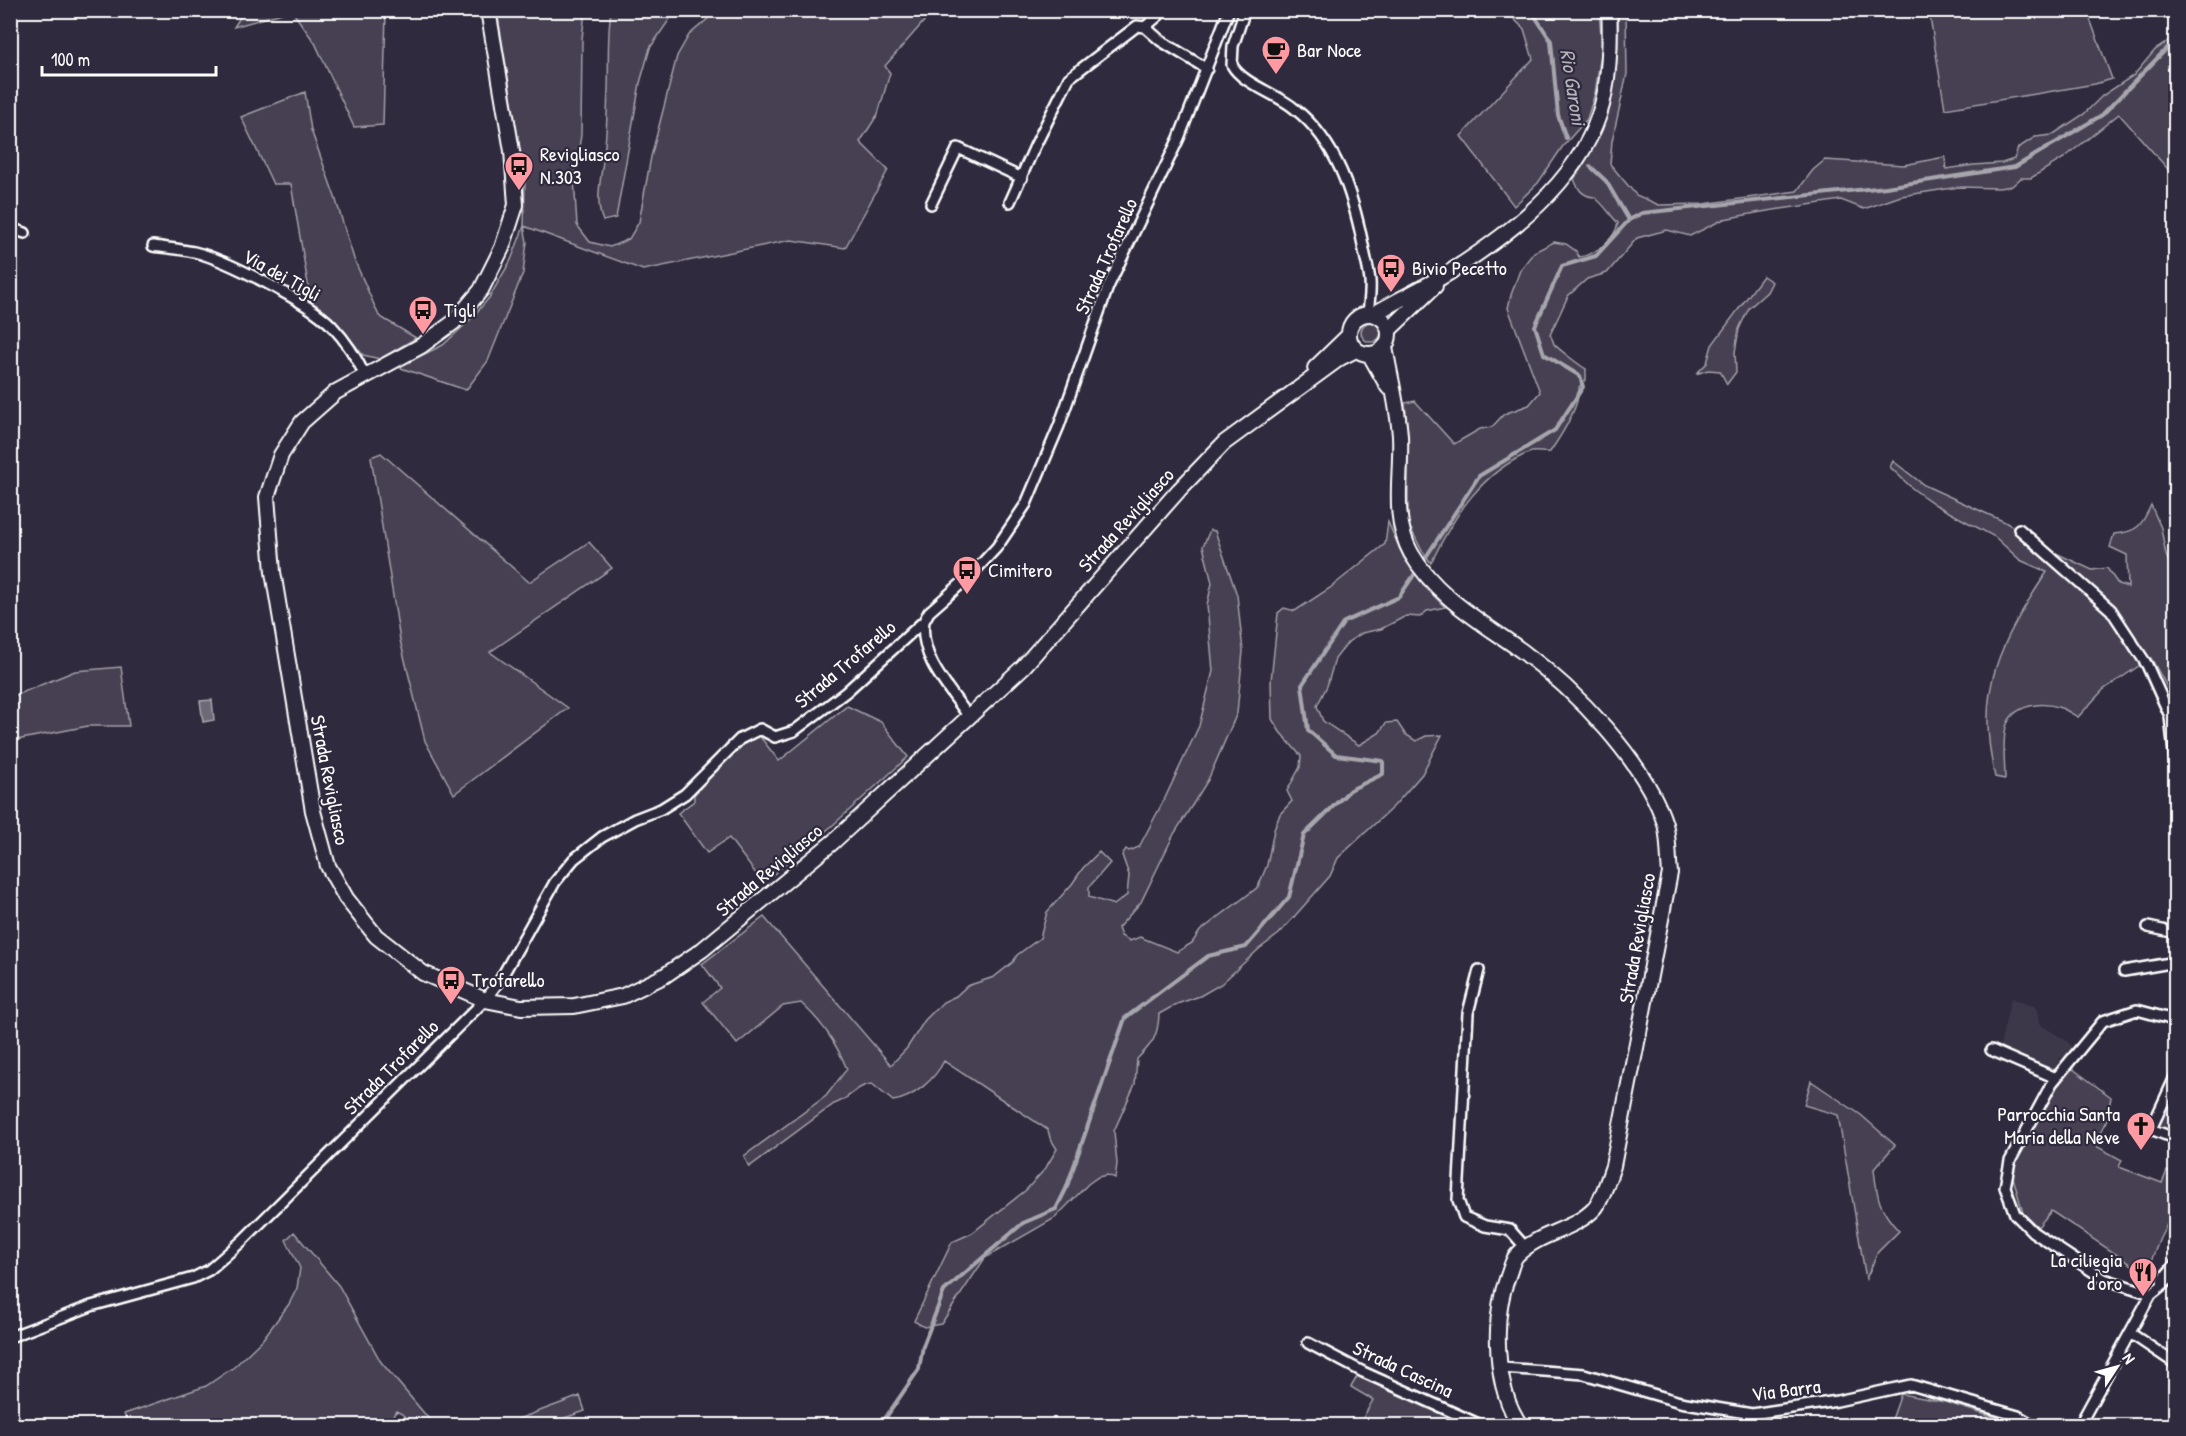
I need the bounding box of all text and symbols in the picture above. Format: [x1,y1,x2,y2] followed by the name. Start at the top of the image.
[1260,34,1292,76] cafe icon: Bar Noce
[1297,36,1362,63] place label: Bar Noce
[42,39,216,77] scale bar
[51,47,90,72] text: 100 m
[1553,47,1594,129] water label: Rio Garoni
[540,140,620,190] place label: Revigliasco N.303
[503,150,535,192] bus stop icon: Revigliasco N.303
[1068,194,1143,318] street label: Strada Trofarello
[238,242,326,307] street label: Via dei Tigli
[1375,252,1407,294] bus stop icon: Bivio Pecetto
[1412,254,1507,281] place label: Bivio Pecetto
[407,294,439,336] bus stop icon: Tigli
[444,296,477,323] place label: Tigli
[1072,462,1180,578] street label: Strada Revigliasco
[951,554,983,596] bus stop icon: Cimitero
[988,556,1052,583] place label: Cimitero
[788,613,901,714] street label: Strada Trofarello
[305,713,356,847] street label: Strada Revigliasco
[710,817,828,922] street label: Strada Revigliasco
[1612,871,1661,1005] street label: Strada Revigliasco
[435,964,467,1006] bus stop icon: Trofarello
[472,966,544,993] place label: Trofarello
[337,1013,444,1120] street label: Strada Trofarello
[1997,1100,2120,1150] place label: Parrocchia Santa Maria della Neve
[2125,1110,2157,1152] church icon: Parrocchia Santa Maria della Neve
[2051,1246,2122,1296] place label: La ciliegia d'oro
[2127,1256,2159,1298] restaurant icon: La ciliegia d'oro
[1349,1334,1458,1404] street label: Strada Cascina
[2087,1337,2147,1397] north arrow
[2118,1348,2141,1368] text: N
[1750,1372,1822,1407] street label: Via Barra

